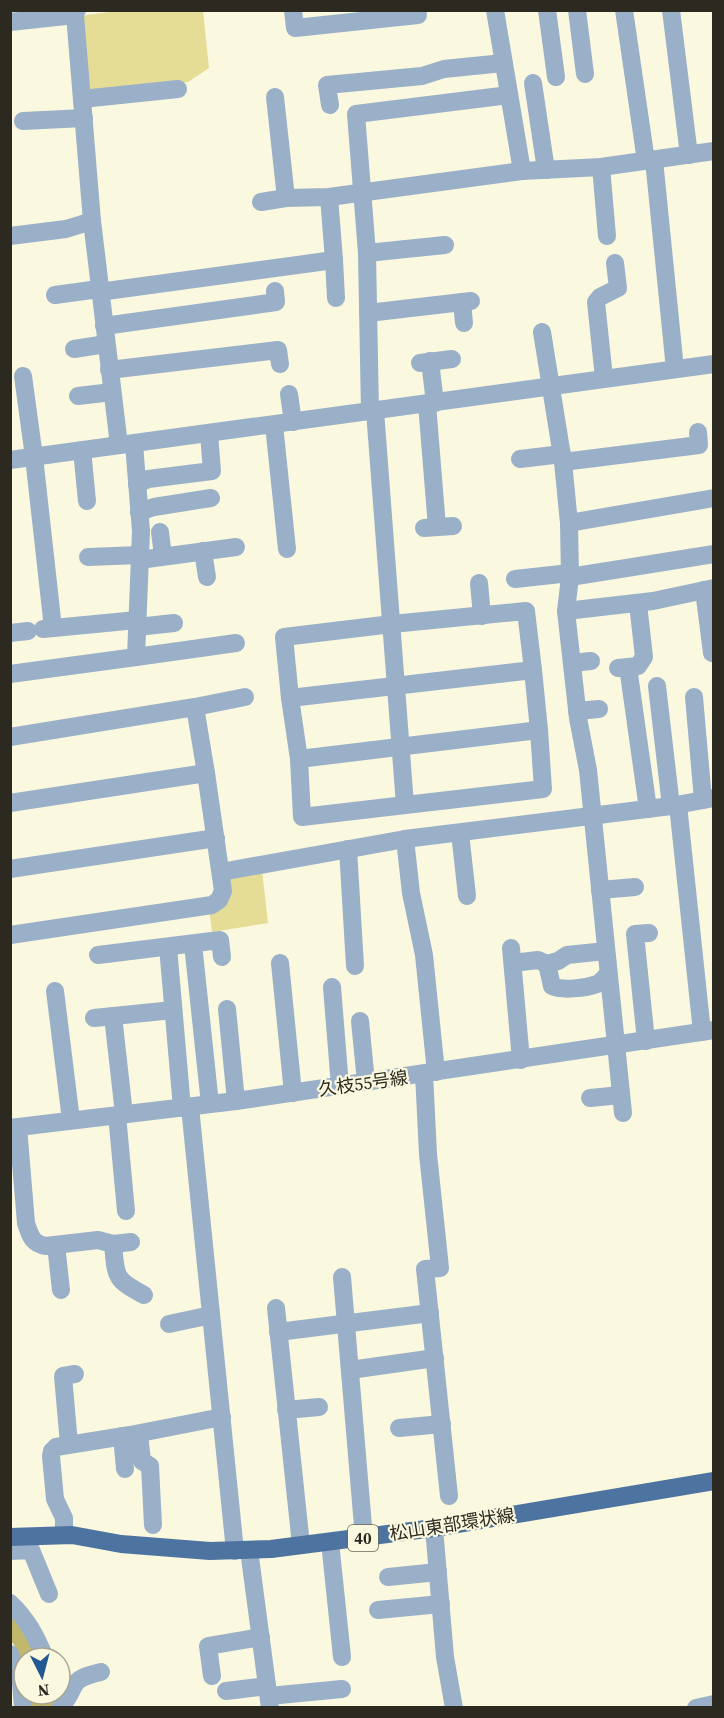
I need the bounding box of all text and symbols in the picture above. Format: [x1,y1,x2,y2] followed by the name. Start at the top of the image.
[317,1064,409,1102] street label: 久枝55号線
[388,1502,516,1546] street label: 松山東部環状線
[348,1525,378,1551] road number: 40
[12,1646,72,1706] north arrow
[36,1679,51,1703] text: N

